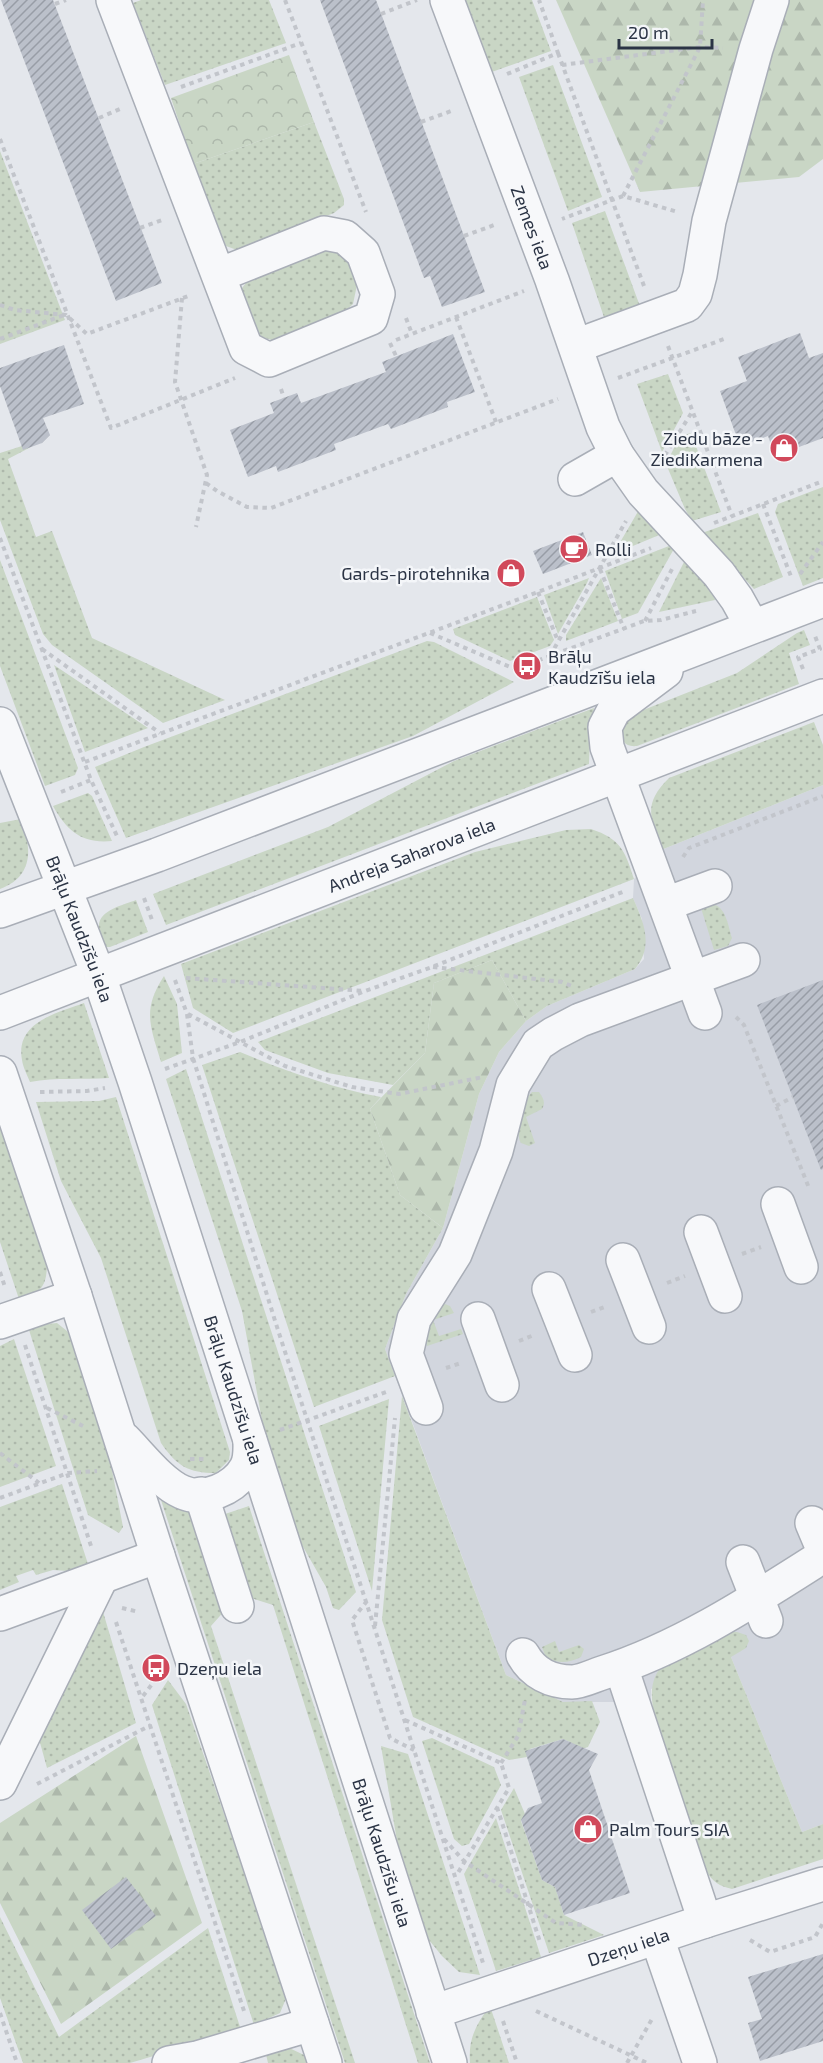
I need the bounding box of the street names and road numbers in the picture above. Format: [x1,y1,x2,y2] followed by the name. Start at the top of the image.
[507,183,558,273] street label: Zemes iela
[325,812,498,897] street label: Andreja Saharova iela
[42,852,118,1005] street label: Brāļu Kaudzīšu iela
[200,1312,268,1467] street label: Brāļu Kaudzīšu iela
[348,1775,417,1930] street label: Brāļu Kaudzīšu iela
[585,1923,672,1971] street label: Dzeņu iela

